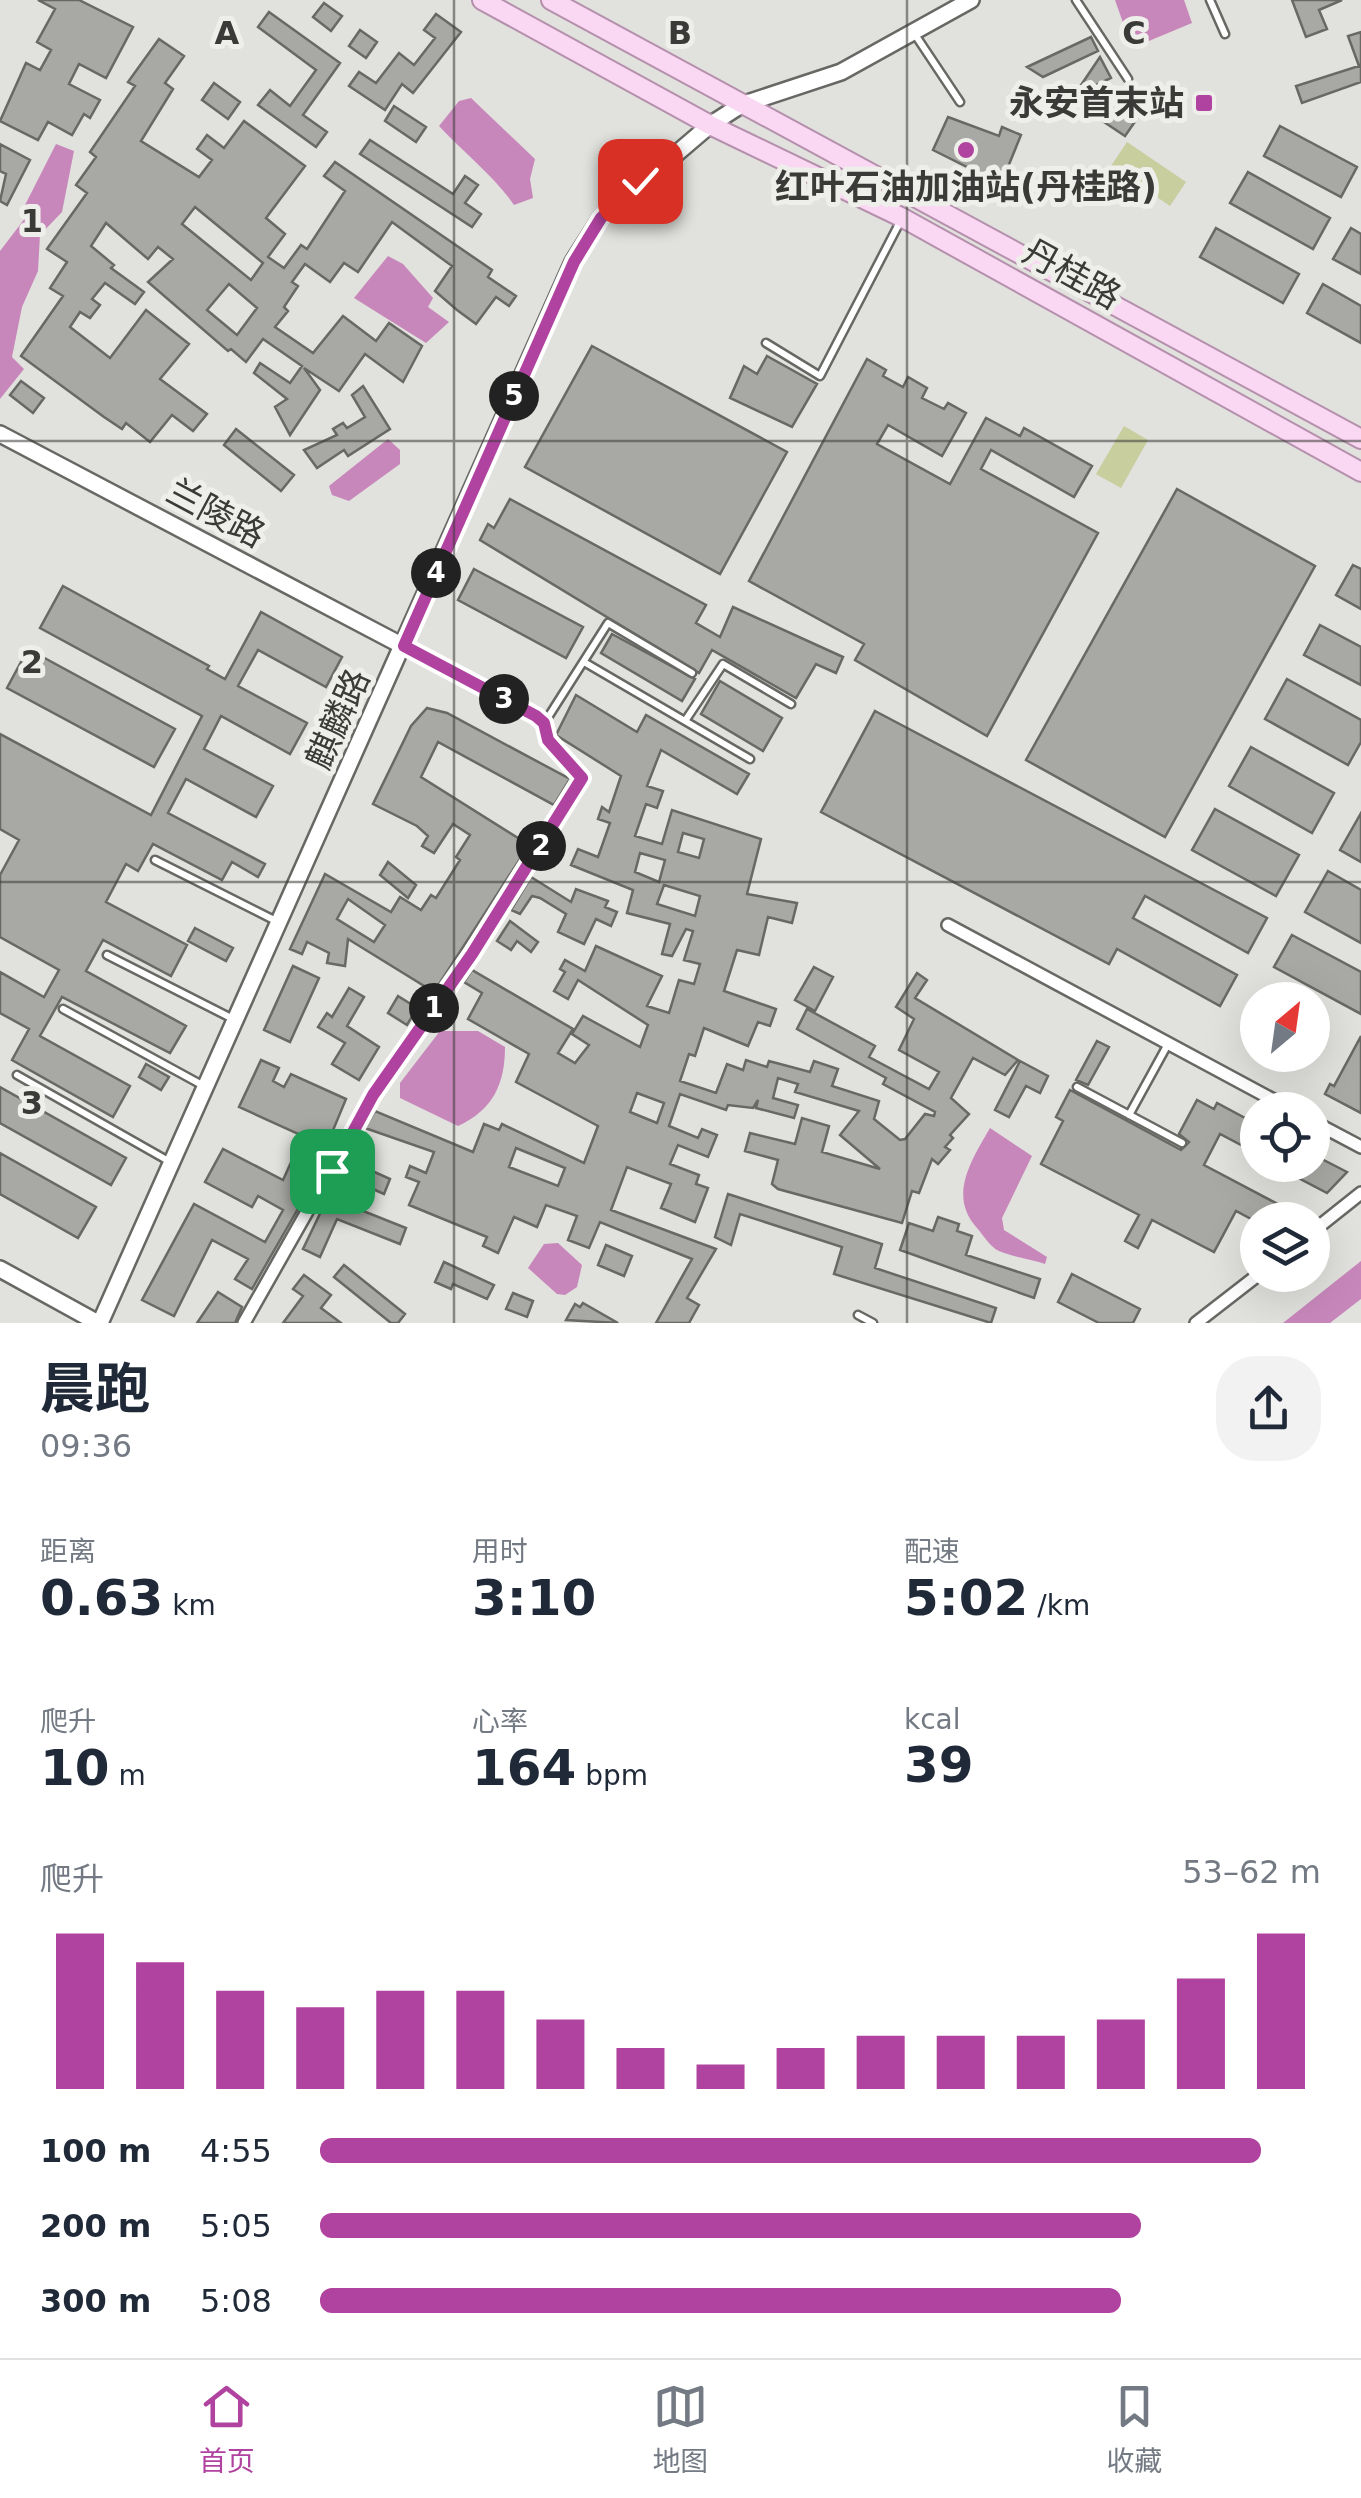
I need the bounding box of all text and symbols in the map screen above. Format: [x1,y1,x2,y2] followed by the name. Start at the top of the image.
[215,14,240,52] text: A
[668,14,692,52] text: B
[1122,14,1146,52] text: C
[1009,83,1184,123] place label: 永安首末站
[1193,92,1215,114] marker: 永安首末站
[598,139,683,224] pin
[955,139,977,161] marker: 红叶石油加油站(丹桂路)
[613,154,668,209] icon: check
[775,167,1157,207] place label: 红叶石油加油站(丹桂路)
[21,202,43,240] text: 1
[1016,231,1128,317] street label: 丹桂路
[489,371,539,421] pin: 5
[504,379,524,412] text: 5
[160,471,272,555] street label: 兰陵路
[411,548,461,598] pin: 4
[426,556,446,589] text: 4
[21,643,43,681] text: 2
[298,663,378,775] street label: 麒麟路
[479,674,529,724] pin: 3
[494,682,514,715] text: 3
[516,821,566,871] pin: 2
[531,829,551,862] text: 2
[1240,982,1330,1072] north arrow
[1240,982,1330,1292] map controls
[409,983,459,1033] pin: 1
[424,991,444,1024] text: 1
[21,1084,43,1122] text: 3
[1240,1092,1330,1182] button: locate
[290,1129,375,1214] pin
[305,1144,360,1199] icon: arrive
[1240,1202,1330,1292] button: layers
[1216,1356,1321,1461] button: share
[40,1357,150,1421] text: 晨跑
[40,1427,132,1465] text: 09:36
[40,1535,96,1568] text: 距离
[472,1535,528,1568] text: 用时
[904,1535,960,1568] text: 配速
[40,1569,163,1627] text: 0.63
[472,1569,596,1627] text: 3:10
[904,1569,1028,1627] text: 5:02
[163,1589,216,1622] text: km
[1028,1589,1090,1622] text: /km
[904,1703,961,1736] text: kcal
[40,1705,96,1738] text: 爬升
[472,1705,528,1738] text: 心率
[904,1736,974,1794] text: 39
[40,1739,110,1797] text: 10
[472,1739,576,1797] text: 164
[110,1759,146,1792] text: m
[576,1759,648,1792] text: bpm
[1182,1853,1321,1891] text: 53–62 m
[40,1860,104,1898] text: 爬升
[40,2132,151,2170] text: 100 m
[200,2132,272,2170] text: 4:55
[40,2207,151,2245] text: 200 m
[200,2207,272,2245] text: 5:05
[40,2282,151,2320] text: 300 m
[200,2282,272,2320] text: 5:08
[199,2379,255,2479] tab: 首页
[652,2379,708,2479] tab: 地图
[1106,2379,1162,2479] tab: 收藏

